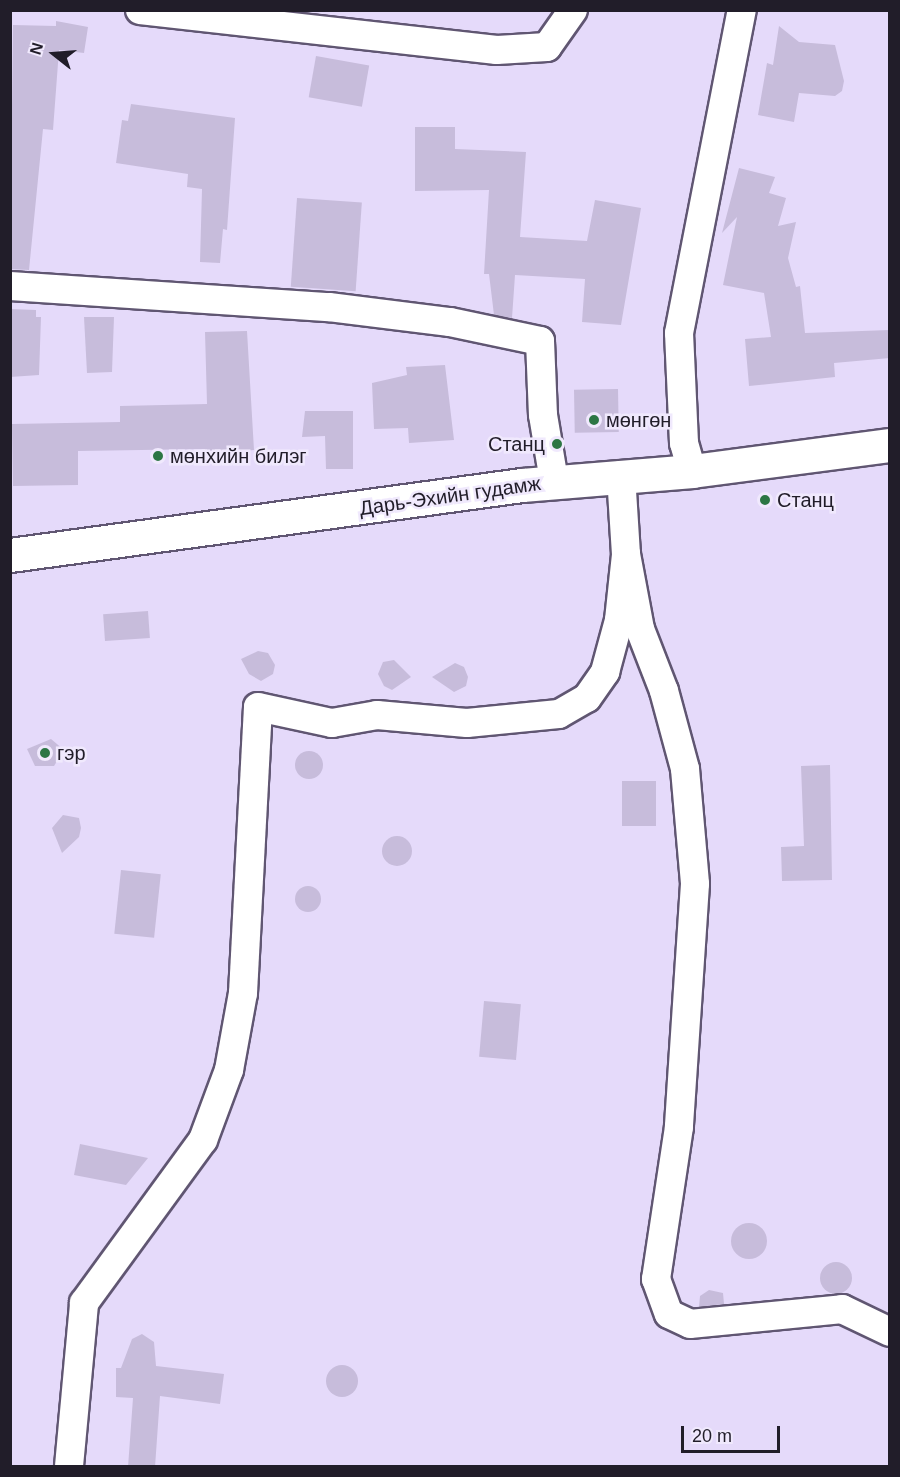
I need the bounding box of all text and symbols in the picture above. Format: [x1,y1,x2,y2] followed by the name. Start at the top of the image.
[24,24,84,84] north arrow
[26,41,46,57] text: N
[606,408,671,432] place label: мөнгөн
[587,413,601,427] marker: мөнгөн
[488,432,545,456] place label: Cтанц
[550,437,564,451] marker: Cтанц
[170,444,307,468] place label: мөнхийн билэг
[151,449,165,463] marker: мөнхийн билэг
[358,471,542,521] street label: Дарь-Эхийн гудамж
[777,488,834,512] place label: Станц
[758,493,772,507] marker: Станц
[57,741,86,765] place label: гэр
[38,746,52,760] marker: гэр
[684,1414,783,1452] scale bar
[692,1426,732,1446] text: 20 m

